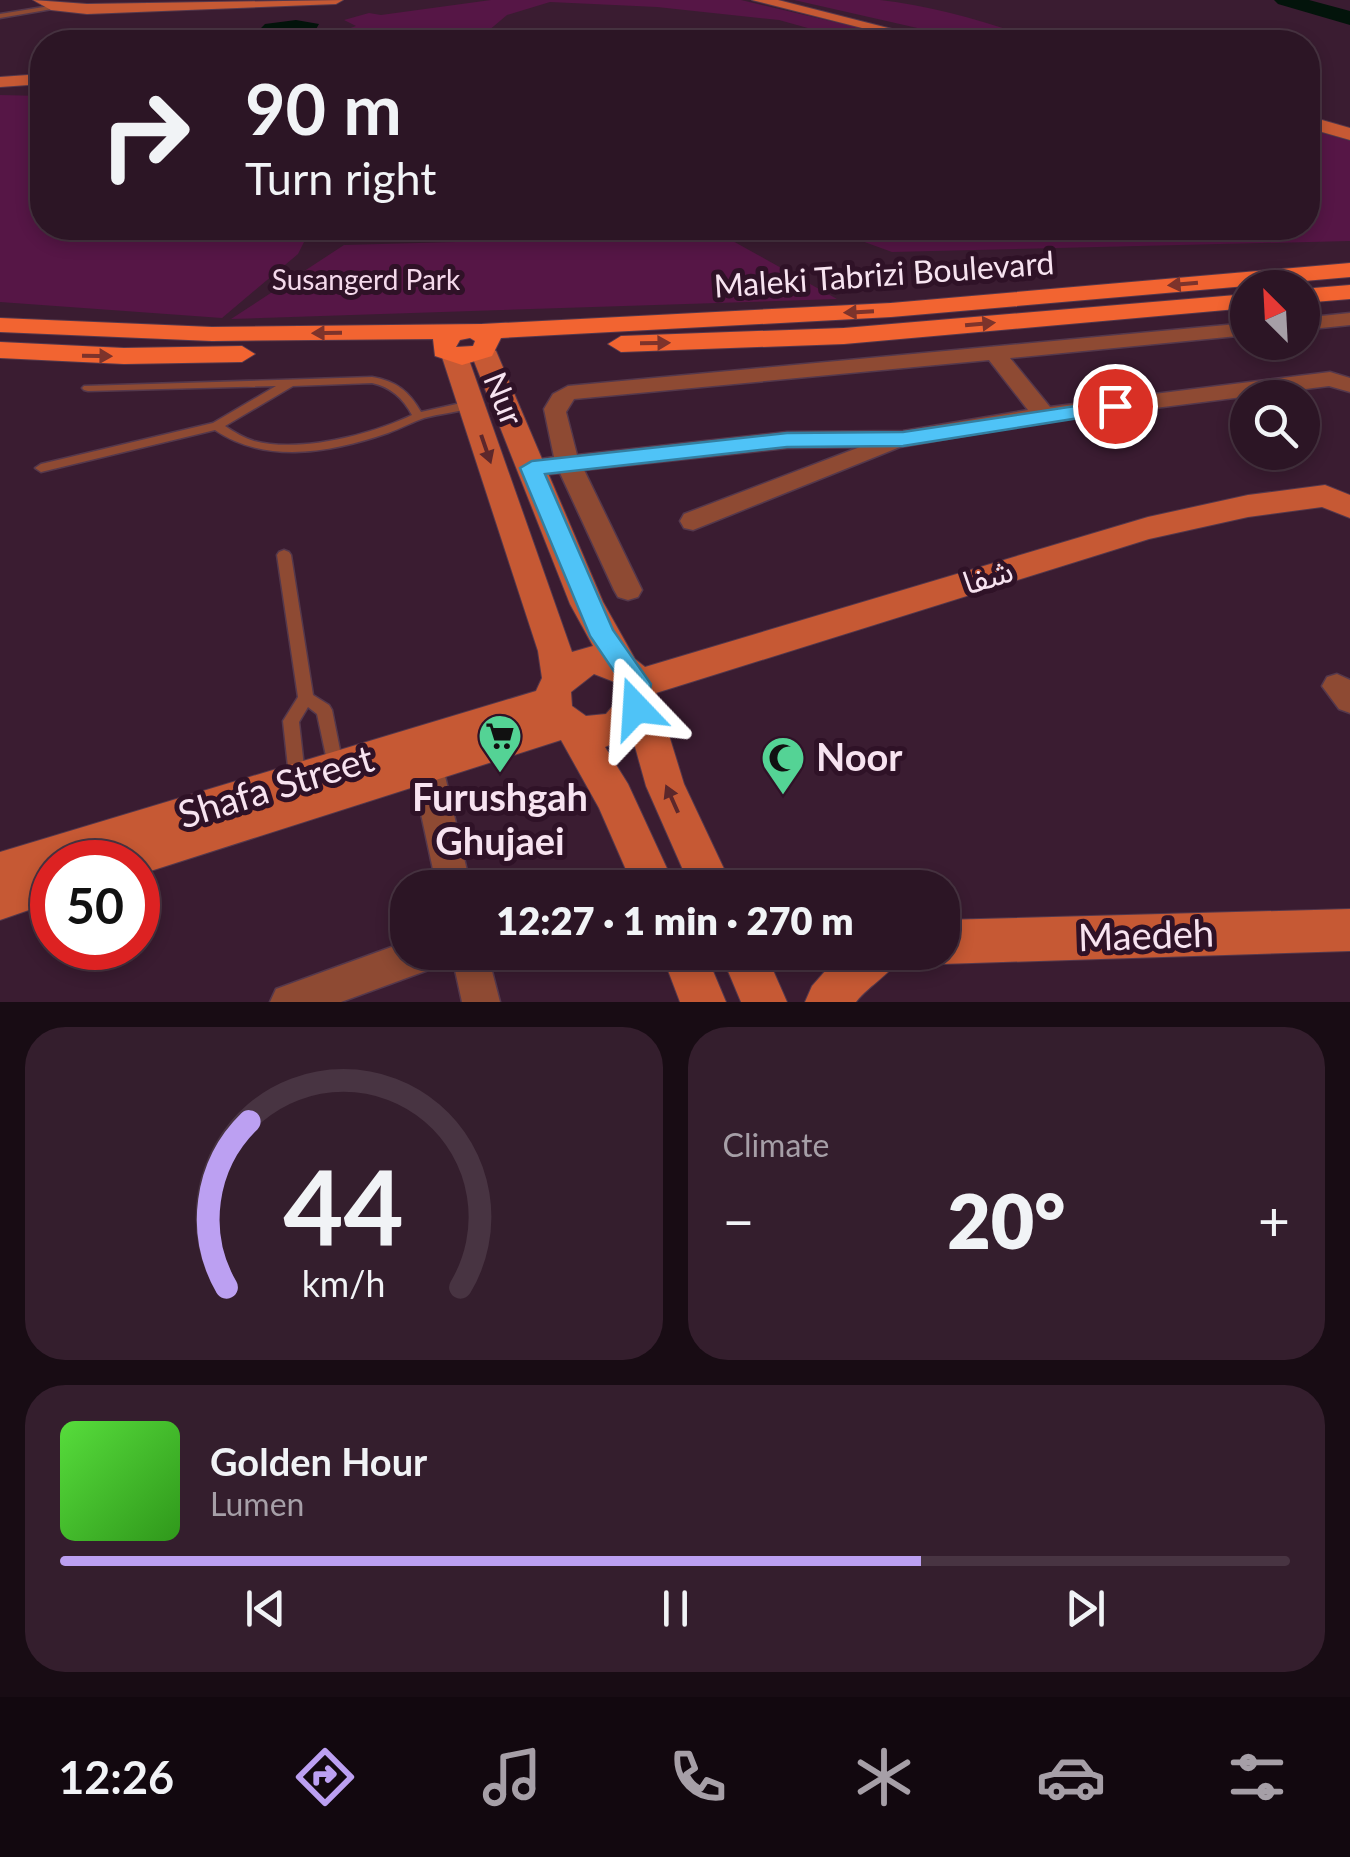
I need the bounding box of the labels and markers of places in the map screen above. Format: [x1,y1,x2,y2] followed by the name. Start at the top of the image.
[1073,364,1158,449] pin
[477,713,523,774] supermarket icon: Furushgah Ghujaei
[816,733,903,779] place label: Noor
[760,735,806,796] mosque icon: Noor
[412,773,588,863] place label: Furushgah Ghujaei

